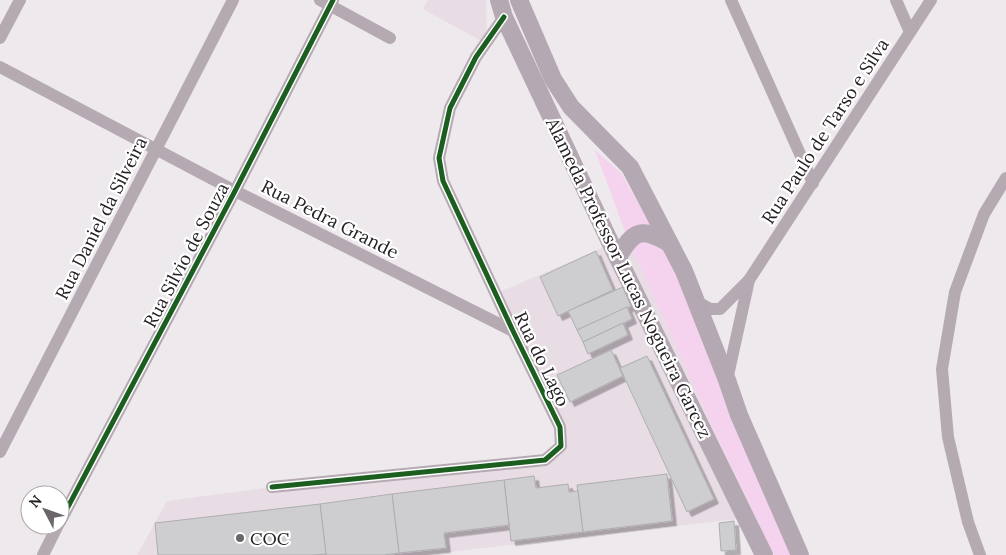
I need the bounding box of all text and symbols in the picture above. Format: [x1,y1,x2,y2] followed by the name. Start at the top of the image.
[756,34,894,228] street label: Rua Paulo de Tarso e Silva
[541,113,717,442] street label: Alameda Professor Lucas Nogueira Garcez
[50,133,152,303] street label: Rua Daniel da Silveira
[257,174,403,264] street label: Rua Pedra Grande
[138,179,234,331] street label: Rua Silvio de Souza
[509,308,575,410] street label: Rua do Lago
[20,485,70,535] north arrow
[25,491,46,511] text: N
[250,527,290,550] place label: COC
[234,532,246,544] marker: COC

